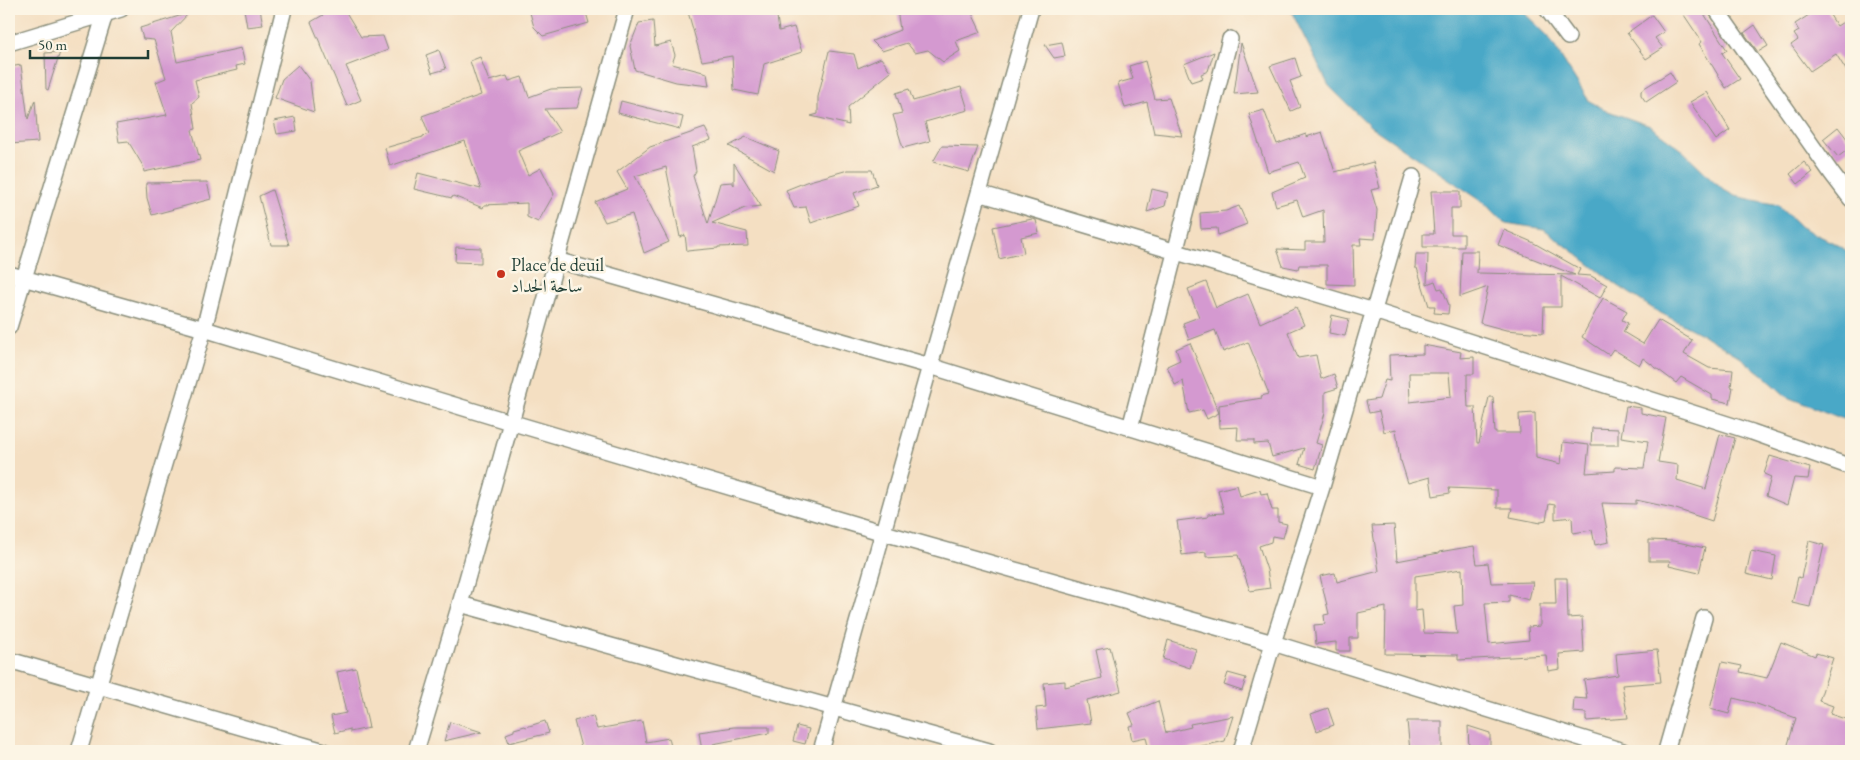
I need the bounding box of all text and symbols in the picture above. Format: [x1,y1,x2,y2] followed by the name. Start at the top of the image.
[30,28,148,60] scale bar
[38,35,67,54] text: 50 m
[511,253,604,297] place label: Place de deuil ساحة الحداد
[495,268,507,280] marker: Place de deuil ساحة الحداد

